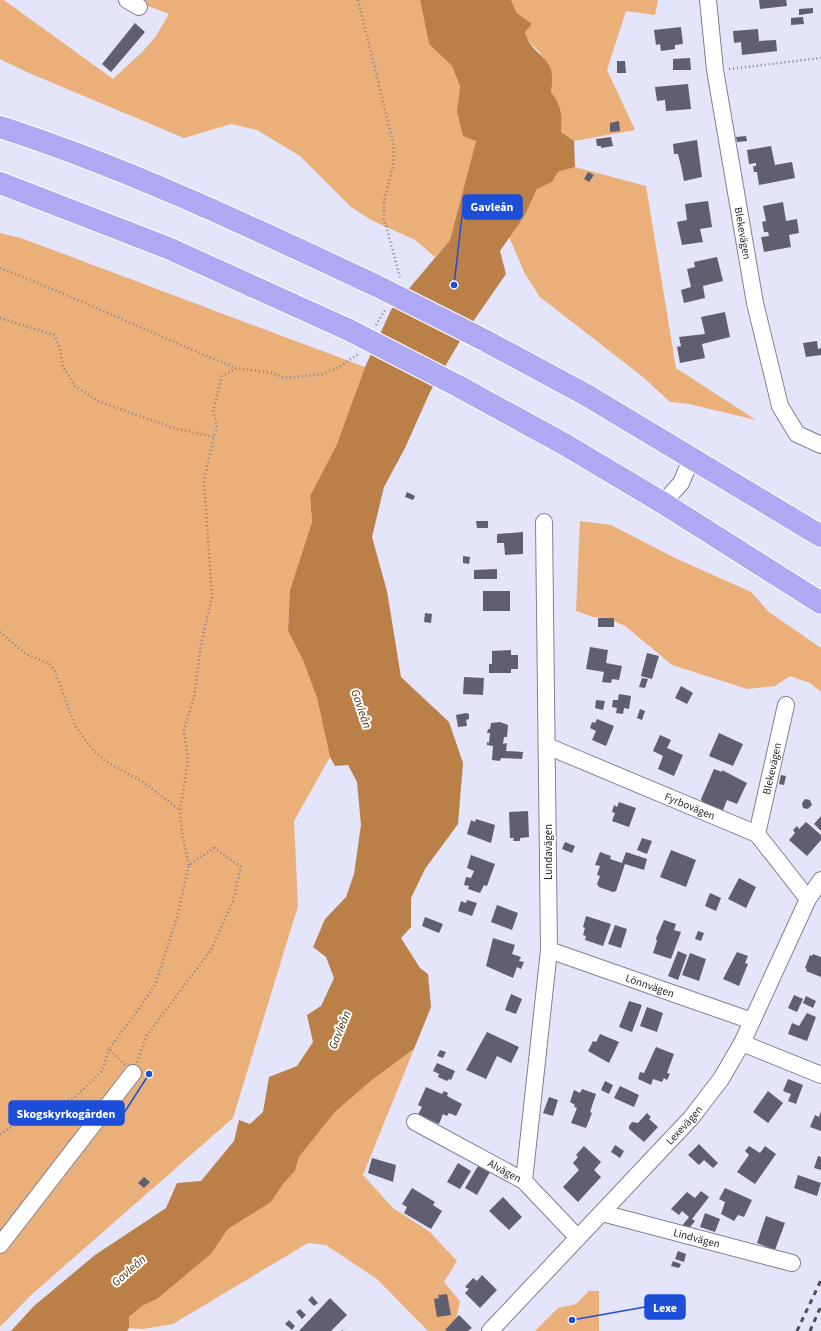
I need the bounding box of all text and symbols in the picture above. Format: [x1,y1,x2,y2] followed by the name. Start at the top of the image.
[463,195,522,219] callout: Gavleån
[471,199,514,216] text: Gavleån
[731,206,755,261] street label: Blekevägen
[346,687,376,731] water label: Gavleån
[759,741,785,796] street label: Blekevägen
[662,789,718,823] street label: Fyrbovägen
[541,824,556,880] street label: Lundavägen
[624,970,676,1001] street label: Lönnvägen
[325,1008,355,1052] water label: Gavleån
[9,1101,124,1125] callout: Skogskyrkogården
[662,1102,706,1148] street label: Lexevägen
[17,1106,116,1123] text: Skogskyrkogården
[485,1155,524,1186] street label: Alvägen
[672,1225,722,1251] street label: Lindvägen
[108,1251,150,1291] water label: Gavleån
[645,1295,685,1319] callout: Lexe
[653,1300,677,1317] text: Lexe

